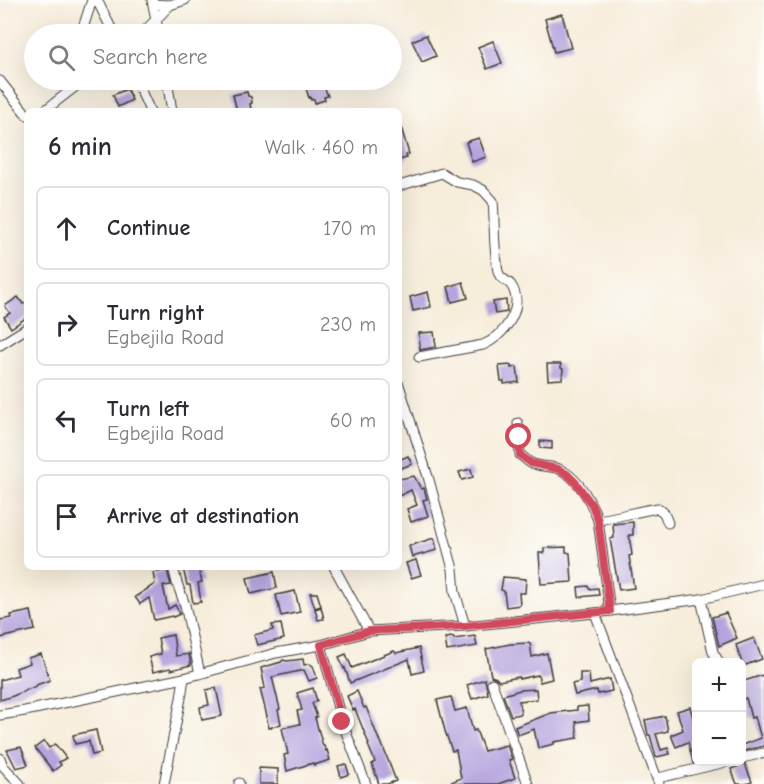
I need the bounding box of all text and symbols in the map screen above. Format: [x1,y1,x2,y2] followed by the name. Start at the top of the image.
[24,24,402,90] search box
[45,41,78,74] icon: search
[93,44,208,70] text: Search here
[48,132,112,162] text: 6 min
[265,136,378,159] text: Walk · 460 m
[50,212,83,245] icon: ahead
[107,215,190,241] text: Continue
[323,217,376,240] text: 170 m
[107,300,204,326] text: Turn right
[50,308,83,341] icon: right
[320,313,376,336] text: 230 m
[107,326,224,349] text: Egbejila Road
[107,396,189,422] text: Turn left
[50,404,83,437] icon: left
[330,409,376,432] text: 60 m
[107,422,224,445] text: Egbejila Road
[505,423,531,449] route start
[50,500,83,533] icon: arrive
[107,503,299,529] text: Arrive at destination
[692,658,746,766] map controls
[692,658,746,712] button: +
[328,708,354,734] route end
[692,712,746,766] button: −

